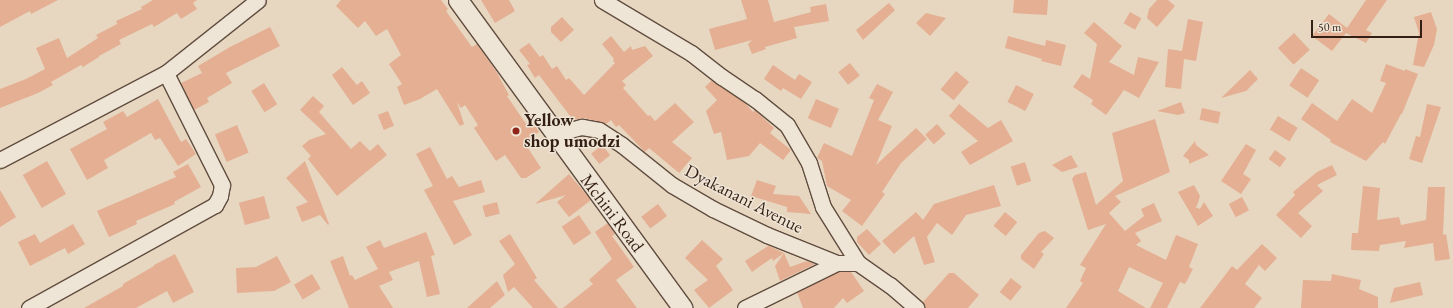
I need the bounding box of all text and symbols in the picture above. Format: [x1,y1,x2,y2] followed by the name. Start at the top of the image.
[1313,12,1424,38] scale bar
[1318,19,1341,35] text: 50 m
[524,110,620,152] place label: Yellow shop umodzi
[511,126,521,136] marker: Yellow shop umodzi
[681,160,807,238] street label: Dyakanani Avenue
[576,170,648,256] street label: Mchini Road

